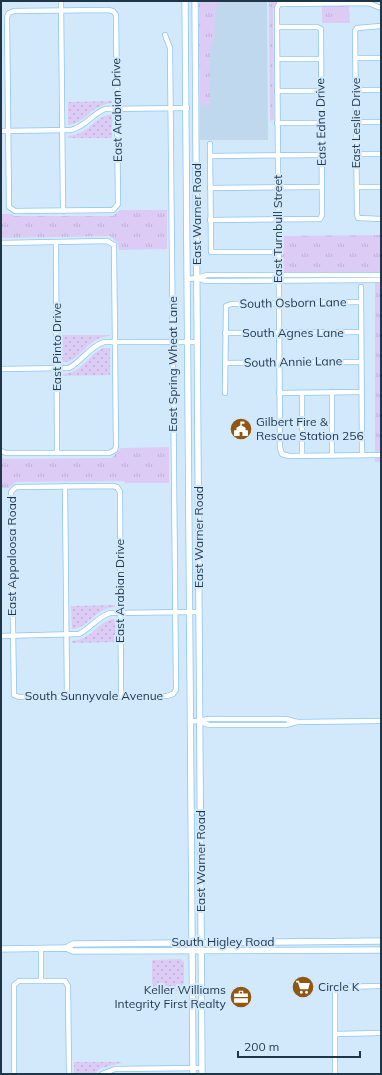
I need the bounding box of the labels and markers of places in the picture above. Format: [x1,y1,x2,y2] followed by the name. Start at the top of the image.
[256,414,364,443] place label: Gilbert Fire & Rescue Station 256
[228,416,254,442] public building icon: Gilbert Fire & Rescue Station 256
[290,974,316,1000] supermarket icon: Circle K
[318,979,360,994] place label: Circle K
[114,982,227,1011] place label: Keller Williams Integrity First Realty
[228,984,254,1010] office icon: Keller Williams Integrity First Realty

